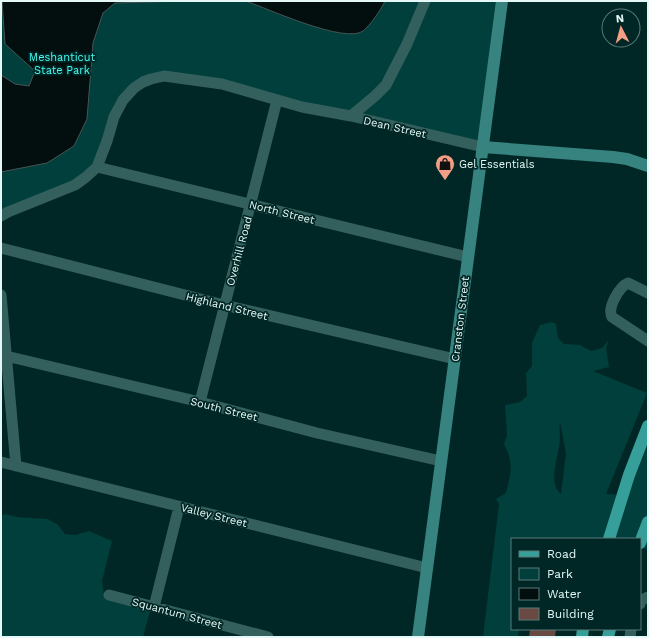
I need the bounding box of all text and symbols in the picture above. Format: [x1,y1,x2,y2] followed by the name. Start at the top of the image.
[601,8,641,48] north arrow
[615,12,625,25] text: N
[29,51,96,77] park label: Meshanticut State Park
[362,114,428,141] street label: Dean Street
[434,153,456,181] shop icon: Gel Essentials
[459,158,535,171] place label: Gel Essentials
[248,198,316,227] street label: North Street
[224,215,255,287] street label: Overhill Road
[449,275,472,362] street label: Cranston Street
[185,290,269,323] street label: Highland Street
[189,395,259,424] street label: South Street
[179,501,249,530] street label: Valley Street
[511,538,641,630] legend
[547,547,576,561] text: Road
[547,567,573,581] text: Park
[547,587,582,601] text: Water
[131,595,224,632] street label: Squantum Street
[547,607,594,621] text: Building

